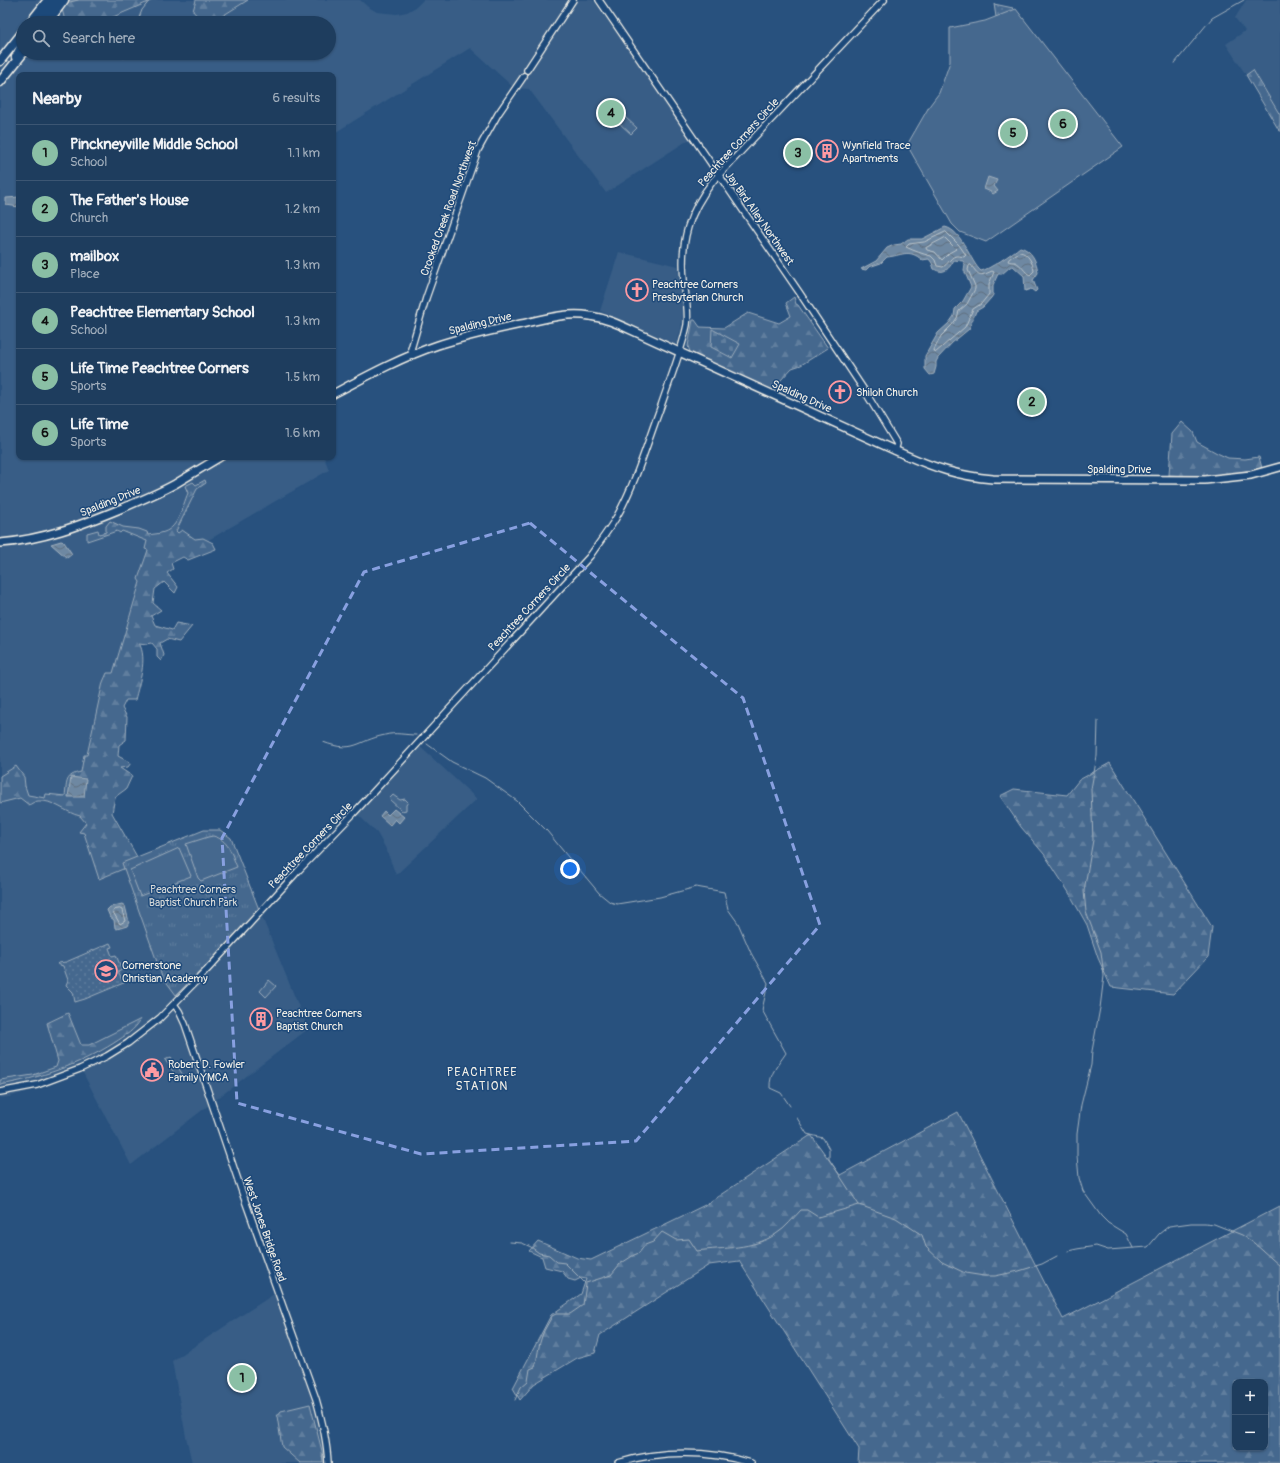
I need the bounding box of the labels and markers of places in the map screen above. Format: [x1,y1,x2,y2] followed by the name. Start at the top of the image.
[598,98,624,128] pin: 4
[1050,109,1076,139] pin: 6
[1000,118,1026,148] pin: 5
[785,138,811,168] pin: 3
[814,138,840,164] building icon: Wynfield Trace Apartments
[842,139,911,165] place label: Wynfield Trace Apartments
[624,277,650,303] church icon: Peachtree Corners Presbyterian Church
[652,278,743,304] place label: Peachtree Corners Presbyterian Church
[827,379,853,405] church icon: Shiloh Church
[856,386,918,399] place label: Shiloh Church
[1019,387,1045,417] pin: 2
[93,958,119,984] school or university icon: Cornerstone Christian Academy
[122,959,208,985] place label: Cornerstone Christian Academy
[248,1006,274,1032] building icon: Peachtree Corners Baptist Church
[276,1007,362,1033] place label: Peachtree Corners Baptist Church
[139,1057,165,1083] public building icon: Robert D. Fowler Family YMCA
[168,1058,245,1084] place label: Robert D. Fowler Family YMCA
[229,1363,255,1393] pin: 1

